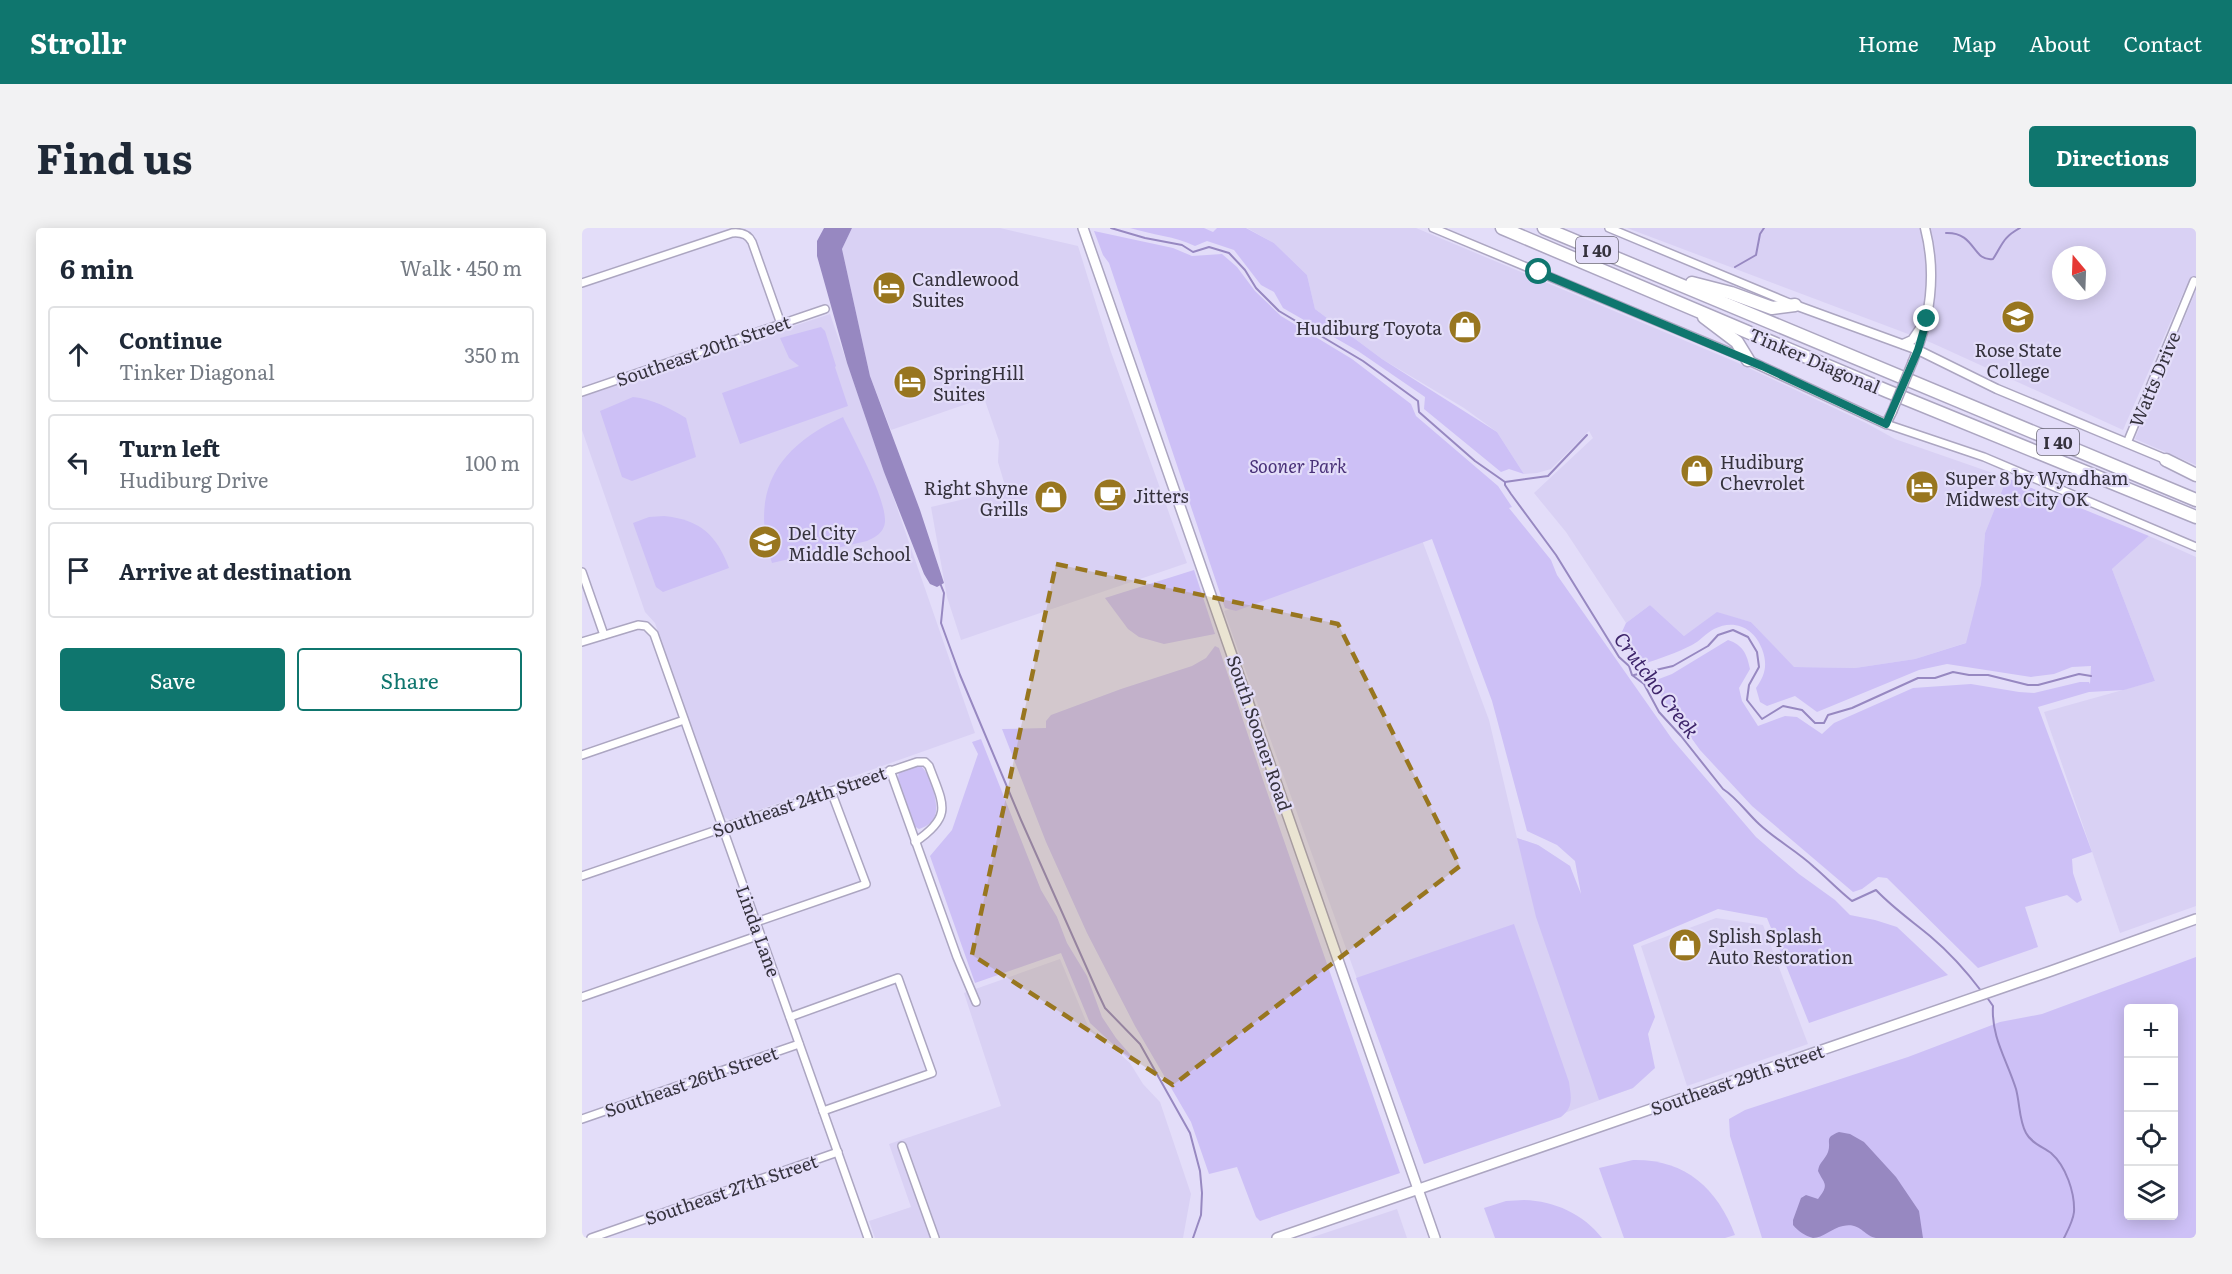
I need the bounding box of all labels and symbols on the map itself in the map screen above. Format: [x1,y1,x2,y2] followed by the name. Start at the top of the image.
[1576,237,1618,263] road number: I 40
[2052,246,2106,300] north arrow
[1525,258,1551,284] route start
[912,265,1019,313] place label: Candlewood Suites
[871,270,907,306] hotel icon: Candlewood Suites
[2000,299,2036,335] school or university icon: Rose State College
[1913,305,1939,331] route end
[612,307,794,393] street label: Southeast 20th Street
[1447,309,1483,345] shop icon: Hudiburg Toyota
[1295,314,1442,341] place label: Hudiburg Toyota
[1745,320,1885,400] street label: Tinker Diagonal
[2122,327,2186,431] street label: Watts Drive
[1974,336,2062,384] place label: Rose State College
[933,359,1024,407] place label: SpringHill Suites
[892,364,928,400] hotel icon: SpringHill Suites
[2037,429,2079,455] road number: I 40
[1720,448,1805,496] place label: Hudiburg Chevrolet
[1249,452,1347,479] park label: Sooner Park
[1679,453,1715,489] shop icon: Hudiburg Chevrolet
[1945,464,2129,512] place label: Super 8 by Wyndham Midwest City OK
[1904,469,1940,505] hotel icon: Super 8 by Wyndham Midwest City OK
[924,474,1028,522] place label: Right Shyne Grills
[1092,477,1128,513] cafe icon: Jitters
[1033,479,1069,515] shop icon: Right Shyne Grills
[1133,482,1189,509] place label: Jitters
[788,519,911,567] place label: Del City Middle School
[747,524,783,560] school or university icon: Del City Middle School
[1608,624,1708,744] water label: Crutcho Creek
[1221,651,1299,815] street label: South Sooner Road
[708,758,890,843] street label: Southeast 24th Street
[730,881,788,981] street label: Linda Lane
[1708,922,1853,970] place label: Splish Splash Auto Restoration
[1667,927,1703,963] shop icon: Splish Splash Auto Restoration
[1647,1036,1828,1121] street label: Southeast 29th Street
[601,1038,782,1123] street label: Southeast 26th Street
[641,1146,822,1231] street label: Southeast 27th Street

